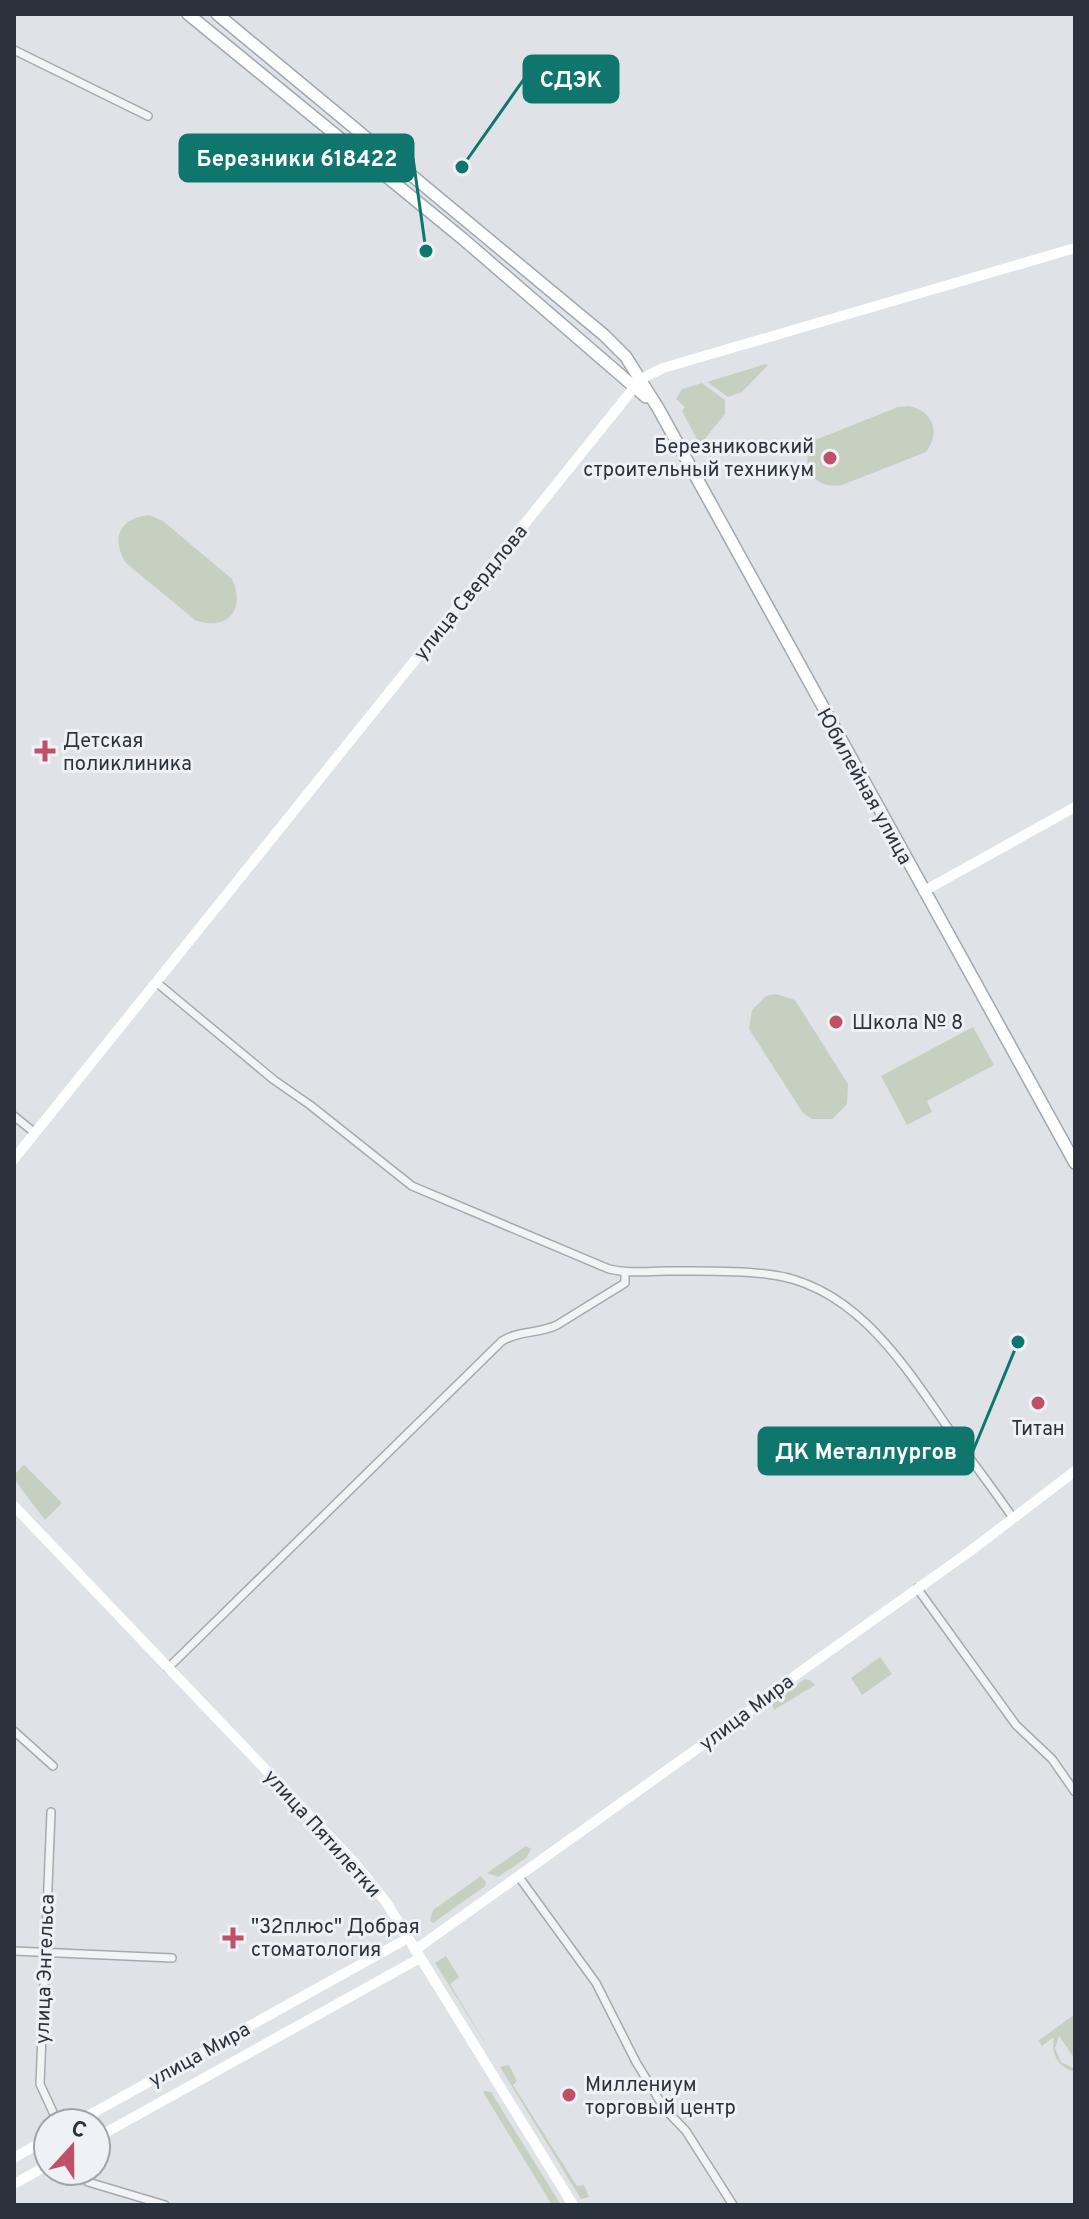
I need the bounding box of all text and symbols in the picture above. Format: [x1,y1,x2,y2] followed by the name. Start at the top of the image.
[524,56,618,102] callout: СДЭК
[540,68,602,95] text: СДЭК
[180,135,413,181] callout: Березники 618422
[197,147,397,174] text: Березники 618422
[583,435,814,484] place label: Березниковский строительный техникум
[821,449,839,467] marker: Березниковский строительный техникум
[409,520,534,667] street label: улица Свердлова
[809,704,917,870] street label: Юбилейная улица
[63,729,192,778] place label: Детская поликлиника
[34,740,56,762] marker: Детская поликлиника
[852,1011,963,1037] place label: Школа № 8
[827,1013,845,1031] marker: Школа № 8
[1029,1394,1047,1412] marker: Титан
[1011,1417,1065,1443] place label: Титан
[759,1428,973,1474] callout: ДК Металлургов
[775,1440,957,1467] text: ДК Металлургов
[695,1669,800,1758] street label: улица Мира
[257,1765,386,1904] street label: улица Пятилетки
[30,1894,62,2044] street label: улица Энгельса
[251,1915,420,1964] place label: "32плюс" Добрая стоматология
[222,1927,244,1949] marker: "32плюс" Добрая стоматология
[145,2017,255,2094] street label: улица Мира
[585,2073,736,2122] place label: Миллениум торговый центр
[560,2086,578,2104] marker: Миллениум торговый центр
[32,2107,112,2187] north arrow
[67,2116,90,2146] text: С

